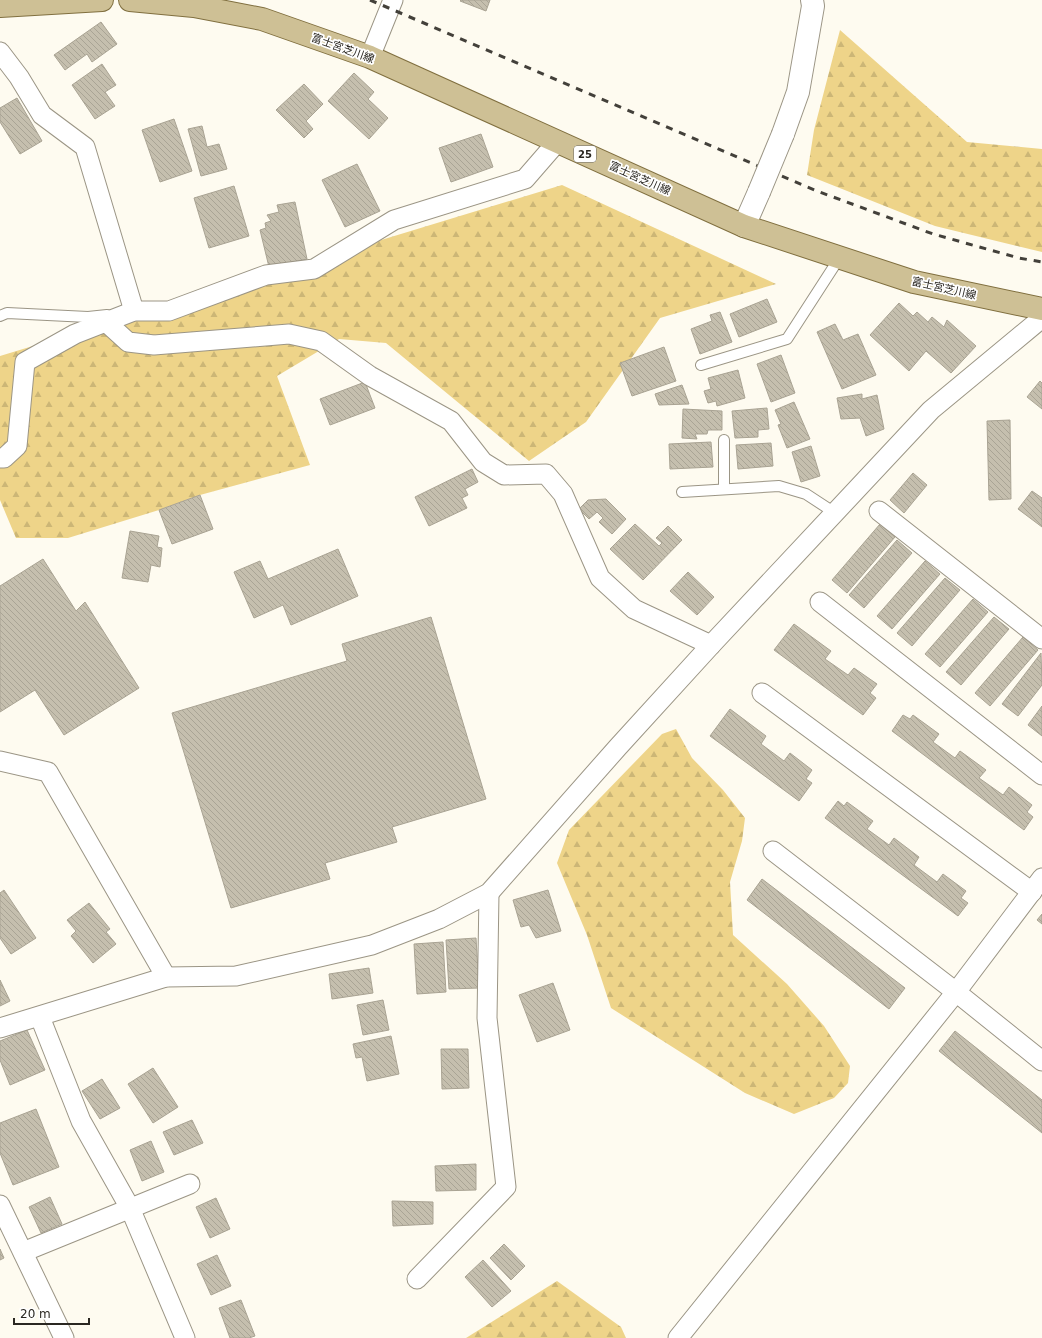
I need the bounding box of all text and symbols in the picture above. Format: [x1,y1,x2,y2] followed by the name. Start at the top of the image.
[310,31,376,66] street label: 富士宮芝川線
[574,146,596,162] road number: 25
[607,159,673,198] street label: 富士宮芝川線
[910,275,978,302] street label: 富士宮芝川線
[14,1300,89,1326] scale bar
[20,1307,51,1321] text: 20 m

